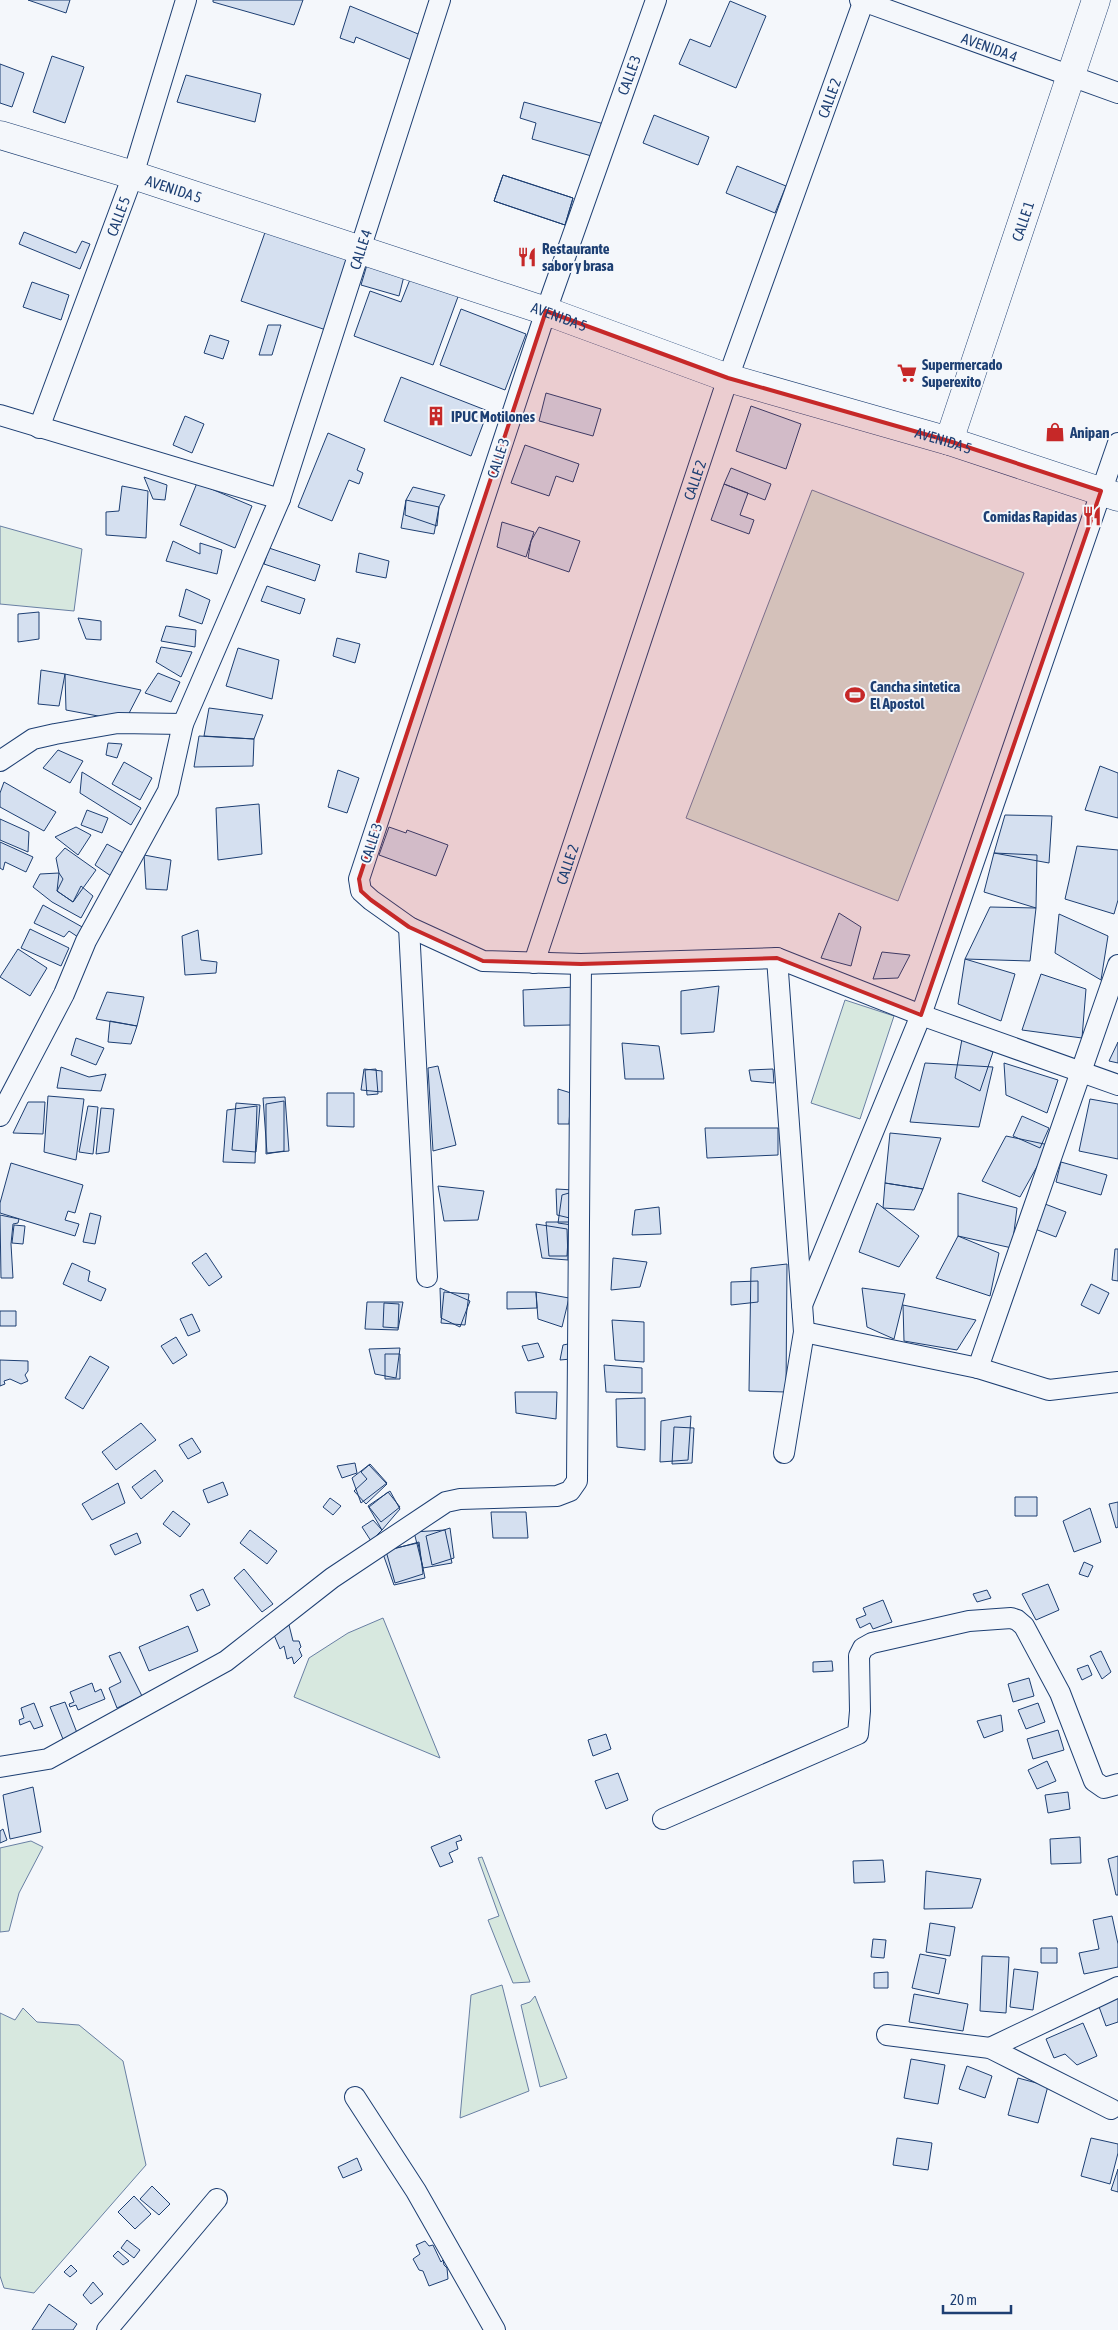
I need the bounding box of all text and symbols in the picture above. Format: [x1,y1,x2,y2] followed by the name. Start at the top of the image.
[959,29,1020,65] street label: AVENIDA 4
[614,53,644,97] street label: CALLE 3
[814,76,844,120] street label: CALLE 2
[144,171,204,206] street label: AVENIDA 5
[103,194,133,238] street label: CALLE 5
[1008,199,1037,243] street label: CALLE 1
[346,227,374,272] street label: CALLE 4
[542,240,614,274] place label: Restaurante sabor y brasa
[516,246,538,268] restaurant icon: Restaurante sabor y brasa
[529,298,590,334] street label: AVENIDA 5
[922,356,1003,390] place label: Supermercado Superexito
[896,362,918,384] supermarket icon: Supermercado Superexito
[425,405,447,427] building icon: IPUC Motilones
[451,408,536,425] place label: IPUC Motilones
[1044,421,1066,443] shop icon: Anipan
[913,423,974,457] street label: AVENIDA 5
[1069,424,1109,441] place label: Anipan
[484,436,512,480] street label: CALLE 3
[680,458,709,502] street label: CALLE 2
[1081,505,1103,527] restaurant icon: Comidas Rapidas
[983,508,1078,525] place label: Comidas Rapidas
[870,678,960,712] place label: Cancha sintetica El Apostol
[844,684,866,706] sports icon: Cancha sintetica El Apostol
[357,821,385,865] street label: CALLE 3
[552,842,581,887] street label: CALLE 2
[943,2282,1010,2314] scale bar
[950,2291,977,2308] text: 20 m

